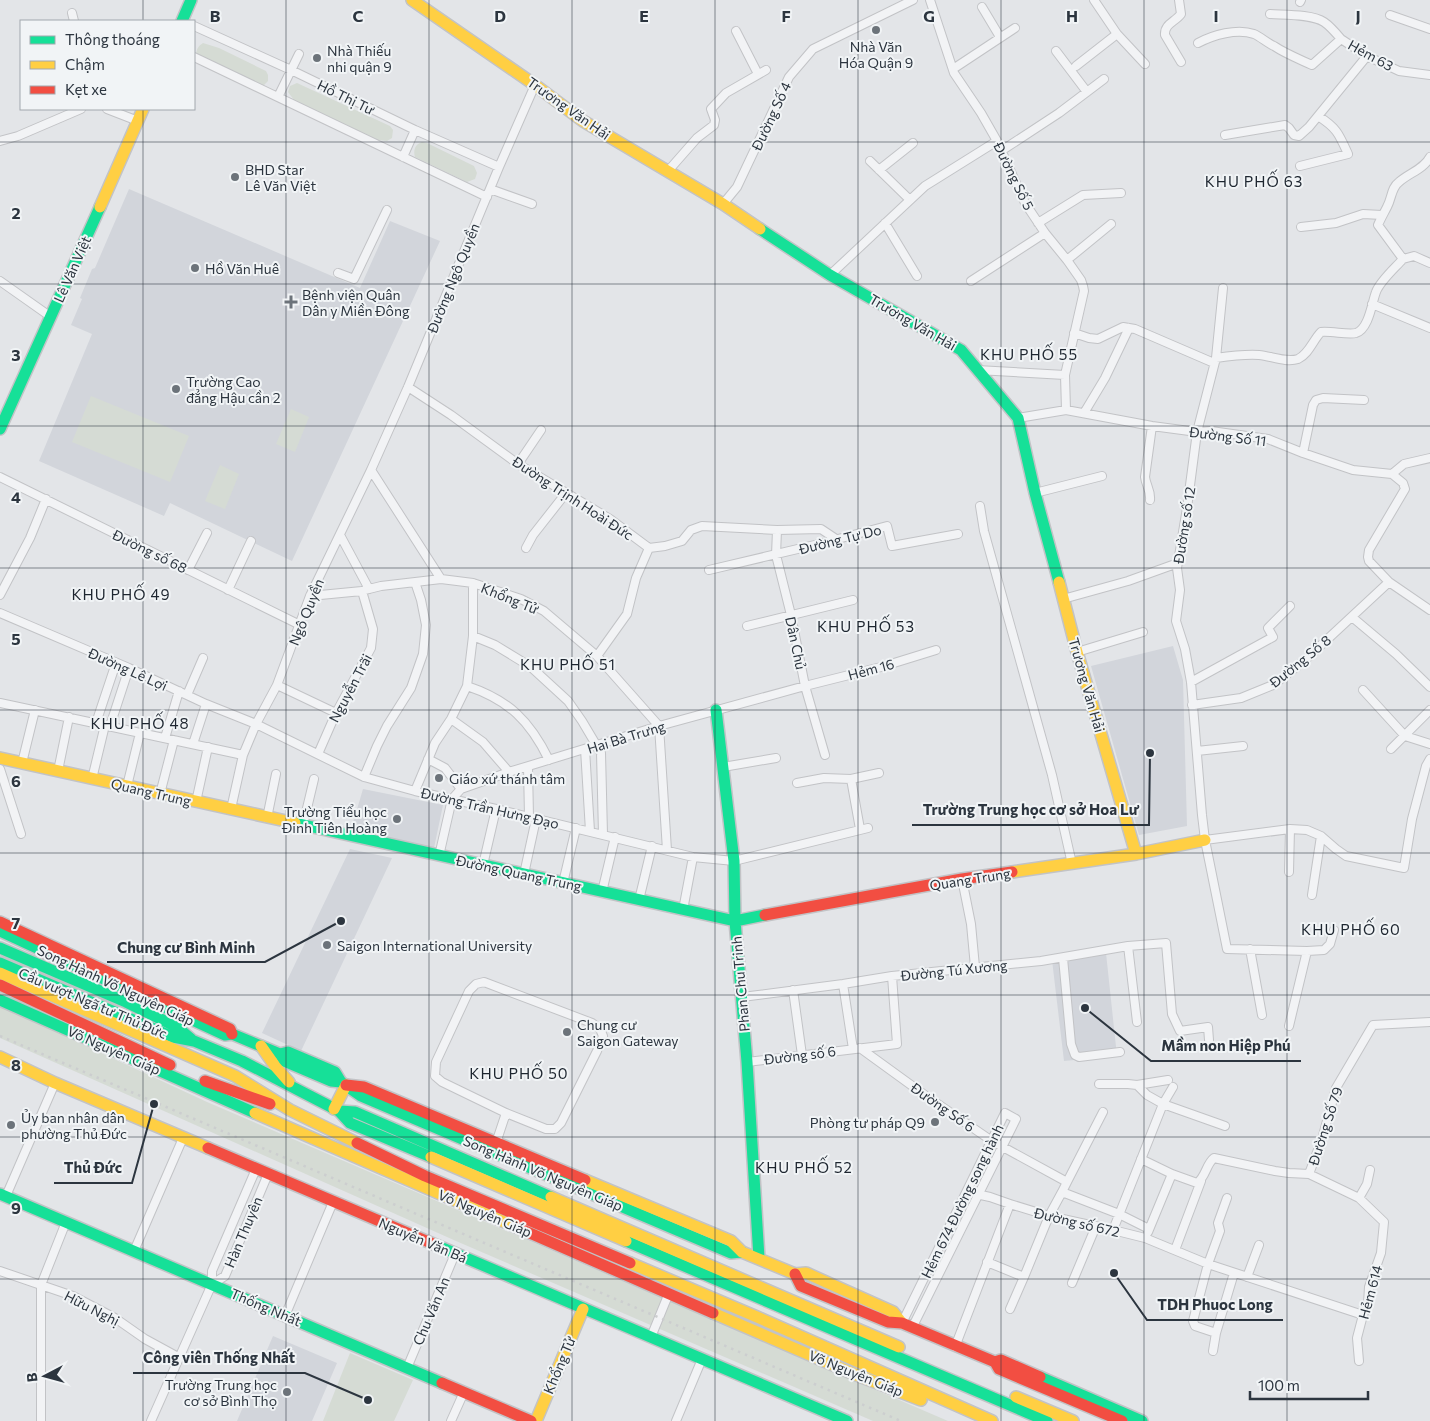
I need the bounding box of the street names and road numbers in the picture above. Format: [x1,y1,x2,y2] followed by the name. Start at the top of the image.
[1345,36,1397,74] street label: Hẻm 63
[524,73,614,143] street label: Trương Văn Hải
[315,76,377,118] street label: Hồ Thị Tư
[747,78,795,154] street label: Đường Số 4
[990,138,1038,213] street label: Đường Số 5
[423,221,483,336] street label: Đường Ngô Quyền
[50,233,94,305] street label: Lê Văn Việt
[866,290,960,354] street label: Trương Văn Hải
[1187,423,1268,449] street label: Đường Số 11
[509,452,637,543] street label: Đường Trịnh Hoài Đức
[1169,485,1198,566] street label: Đường số 12
[796,521,883,558] street label: Đường Tự Do
[109,525,190,576] street label: Đường số 68
[285,576,327,648] street label: Ngô Quyền
[479,579,541,617] street label: Khổng Tử
[782,615,810,671] street label: Dân Chủ
[1265,631,1334,692] street label: Đường Số 8
[1065,636,1109,734] street label: Trương Văn Hải
[85,644,170,694] street label: Đường Lê Lợi
[325,651,375,725] street label: Nguyễn Trãi
[846,655,896,683] street label: Hẻm 16
[585,717,668,757] street label: Hai Bà Trưng
[109,775,193,810] street label: Quang Trung
[418,784,561,832] street label: Đường Trần Hưng Đạo
[454,851,584,895] street label: Đường Quang Trung
[928,864,1012,894] street label: Quang Trung
[727,935,753,1033] street label: Phan Chu Trinh
[35,941,197,1029] street label: Song Hành Võ Nguyên Giáp
[899,956,1009,984] street label: Đường Tú Xương
[16,964,170,1042] street label: Cầu vượt Ngã tư Thủ Đức
[65,1022,163,1078] street label: Võ Nguyên Giáp
[762,1042,837,1068] street label: Đường số 6
[907,1078,978,1135] street label: Đường Số 6
[1304,1085,1346,1168] street label: Đường Số 79
[917,1121,1007,1281] street label: Hẻm 674 Đường song hành
[461,1132,625,1214] street label: Song Hành Võ Nguyên Giáp
[436,1186,534,1240] street label: Võ Nguyên Giáp
[220,1194,266,1270] street label: Hàn Thuyên
[1032,1204,1122,1240] street label: Đường số 672
[376,1214,470,1266] street label: Nguyễn Văn Bá
[1355,1262,1386,1321] street label: Hẻm 614
[409,1274,453,1348] street label: Chu Văn An
[228,1284,304,1330] street label: Thống Nhất
[62,1287,122,1329] street label: Hữu Nghị
[539,1334,579,1396] street label: Khổng Tử
[806,1346,906,1400] street label: Võ Nguyên Giáp

